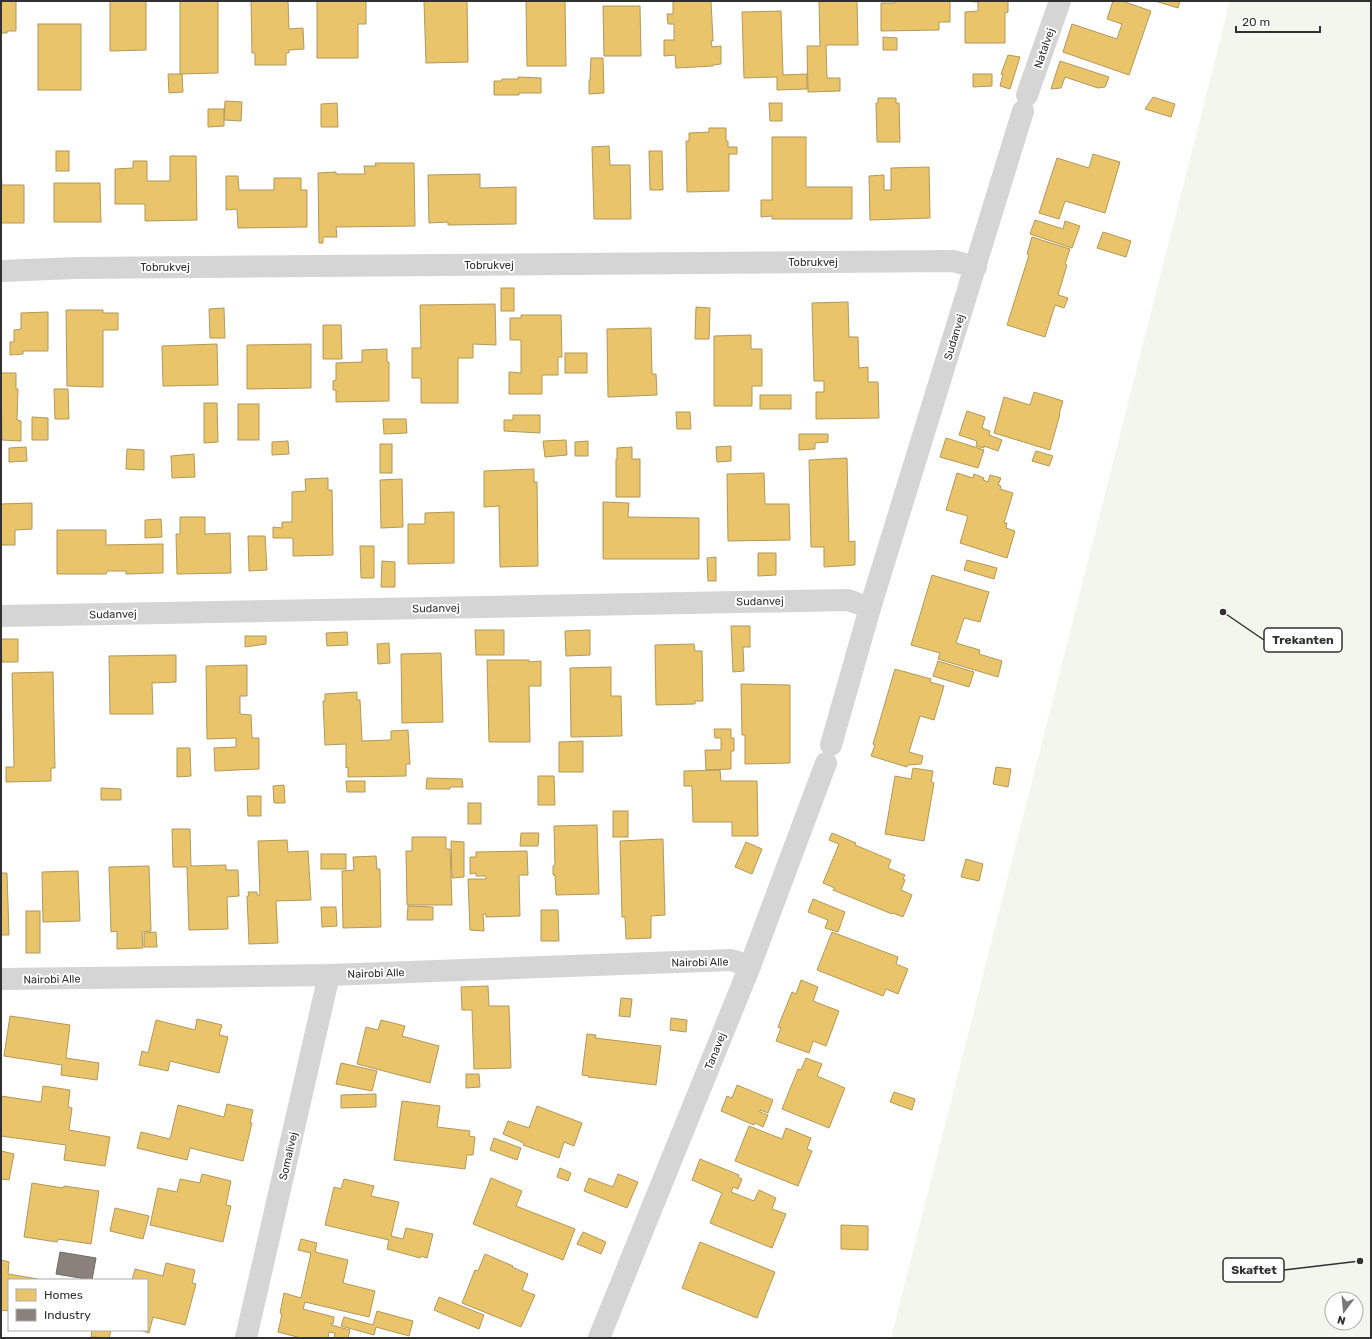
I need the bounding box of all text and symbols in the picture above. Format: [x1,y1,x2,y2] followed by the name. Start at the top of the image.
[1236,8,1320,34] scale bar
[1242,15,1270,29] text: 20 m
[1032,26,1057,70] street label: Natalvej
[788,256,838,269] street label: Tobrukvej
[464,259,514,272] street label: Tobrukvej
[140,261,190,274] street label: Tobrukvej
[941,312,968,362] street label: Sudanvej
[736,595,784,608] street label: Sudanvej
[412,602,460,615] street label: Sudanvej
[89,608,137,621] street label: Sudanvej
[1264,628,1342,652] callout: Trekanten
[1272,633,1334,647] text: Trekanten
[671,956,729,969] street label: Nairobi Alle
[347,966,405,981] street label: Nairobi Alle
[23,973,81,986] street label: Nairobi Alle
[702,1031,729,1072] street label: Tanavej
[277,1130,300,1182] street label: Somalivej
[1223,1258,1284,1282] callout: Skaftet
[1231,1263,1277,1277] text: Skaftet
[8,1279,148,1331] legend
[44,1288,83,1302] text: Homes
[1324,1291,1364,1331] north arrow
[44,1308,91,1322] text: Industry
[1336,1313,1347,1327] text: N

